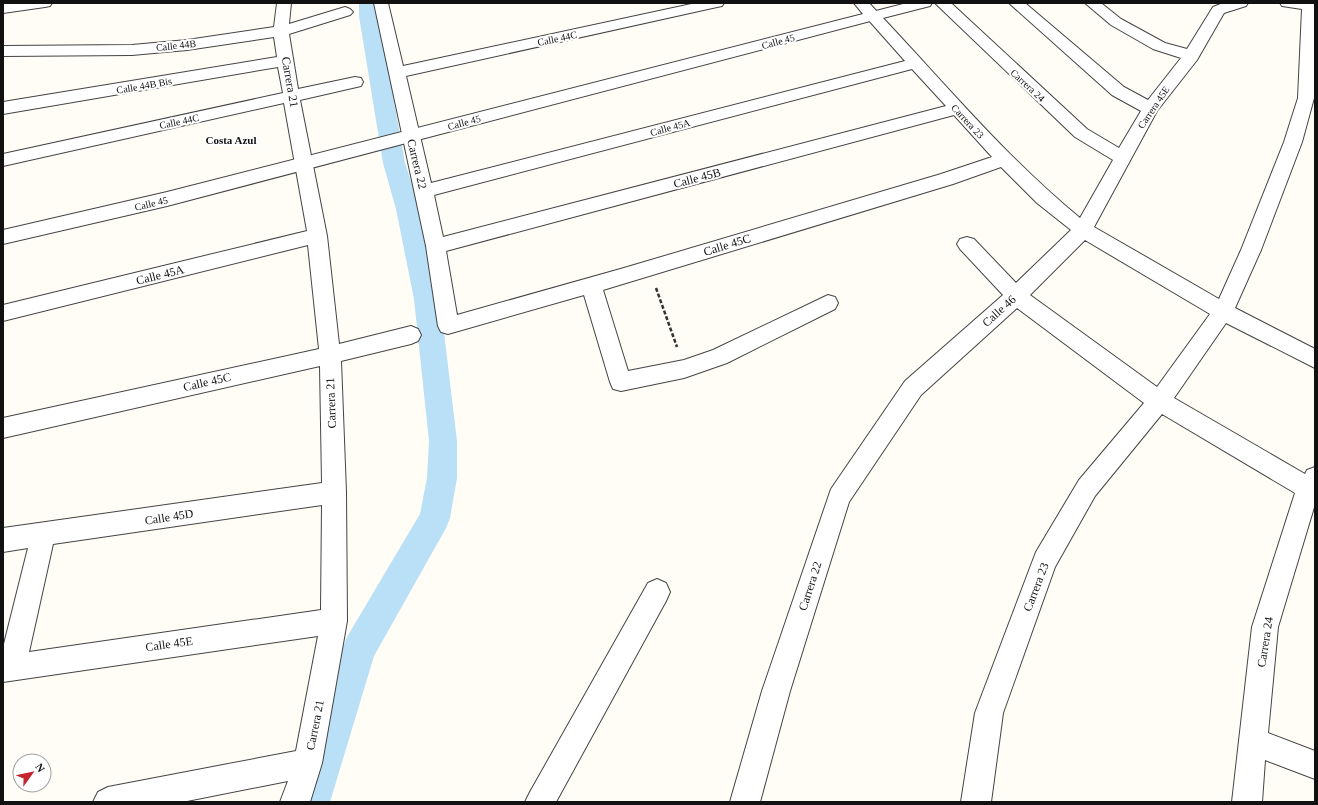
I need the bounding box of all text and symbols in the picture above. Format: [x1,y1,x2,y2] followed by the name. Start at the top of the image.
[536,29,578,48] street label: Calle 44C
[760,32,796,51] street label: Calle 45
[155,38,197,53] street label: Calle 44B
[279,56,301,108] street label: Carrera 21
[1008,67,1047,104] street label: Carrera 24
[115,75,173,96] street label: Calle 44B Bis
[1135,84,1172,130] street label: Carrera 45E
[949,102,986,141] street label: Carrera 23
[158,112,200,131] street label: Calle 44C
[446,113,482,132] street label: Calle 45
[649,117,692,138] street label: Calle 45A
[205,134,257,146] district label: Costa Azul
[404,138,430,190] street label: Carrera 22
[672,165,722,191] street label: Calle 45B
[134,194,169,213] street label: Calle 45
[702,231,752,259] street label: Calle 45C
[135,262,186,288] street label: Calle 45A
[979,292,1019,330] street label: Calle 46
[182,370,232,394] street label: Calle 45C
[323,377,339,429] street label: Carrera 21
[144,506,195,528] street label: Calle 45D
[795,560,825,612] street label: Carrera 22
[1020,561,1052,613] street label: Carrera 23
[1254,616,1276,668] street label: Carrera 24
[144,634,194,654] street label: Calle 45E
[303,699,327,751] street label: Carrera 21
[12,753,52,793] north arrow
[33,761,48,774] text: N

